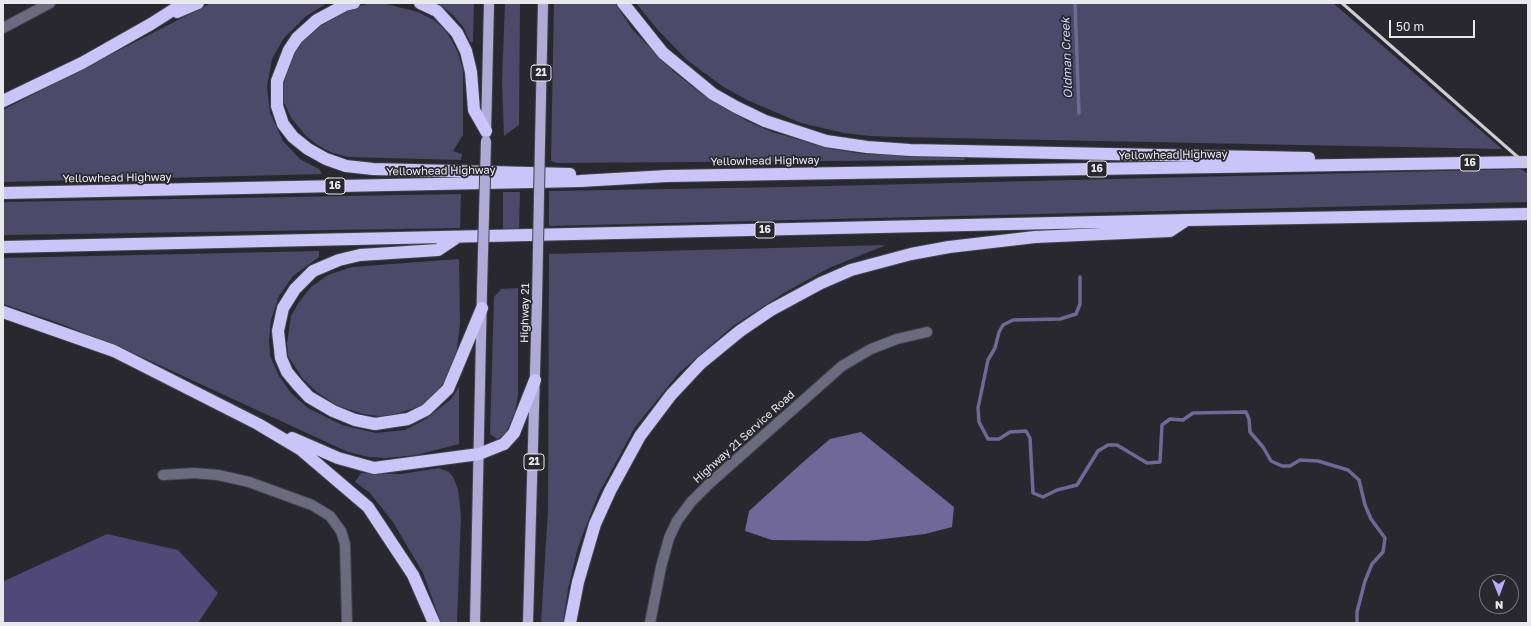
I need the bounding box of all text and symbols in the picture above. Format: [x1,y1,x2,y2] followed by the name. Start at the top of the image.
[1391,12,1477,38] scale bar
[1058,17,1076,99] water label: Oldman Creek
[1396,19,1424,34] text: 50 m
[531,65,551,81] road number: 21
[1118,147,1228,163] street label: Yellowhead Highway
[710,153,820,169] street label: Yellowhead Highway
[1460,155,1480,171] road number: 16
[1087,161,1107,177] road number: 16
[386,163,496,179] street label: Yellowhead Highway
[62,170,172,186] street label: Yellowhead Highway
[325,178,345,194] road number: 16
[755,222,775,238] road number: 16
[518,283,532,343] street label: Highway 21
[691,388,797,486] street label: Highway 21 Service Road
[524,454,544,470] road number: 21
[1479,574,1519,614] north arrow
[1495,599,1504,612] text: N

